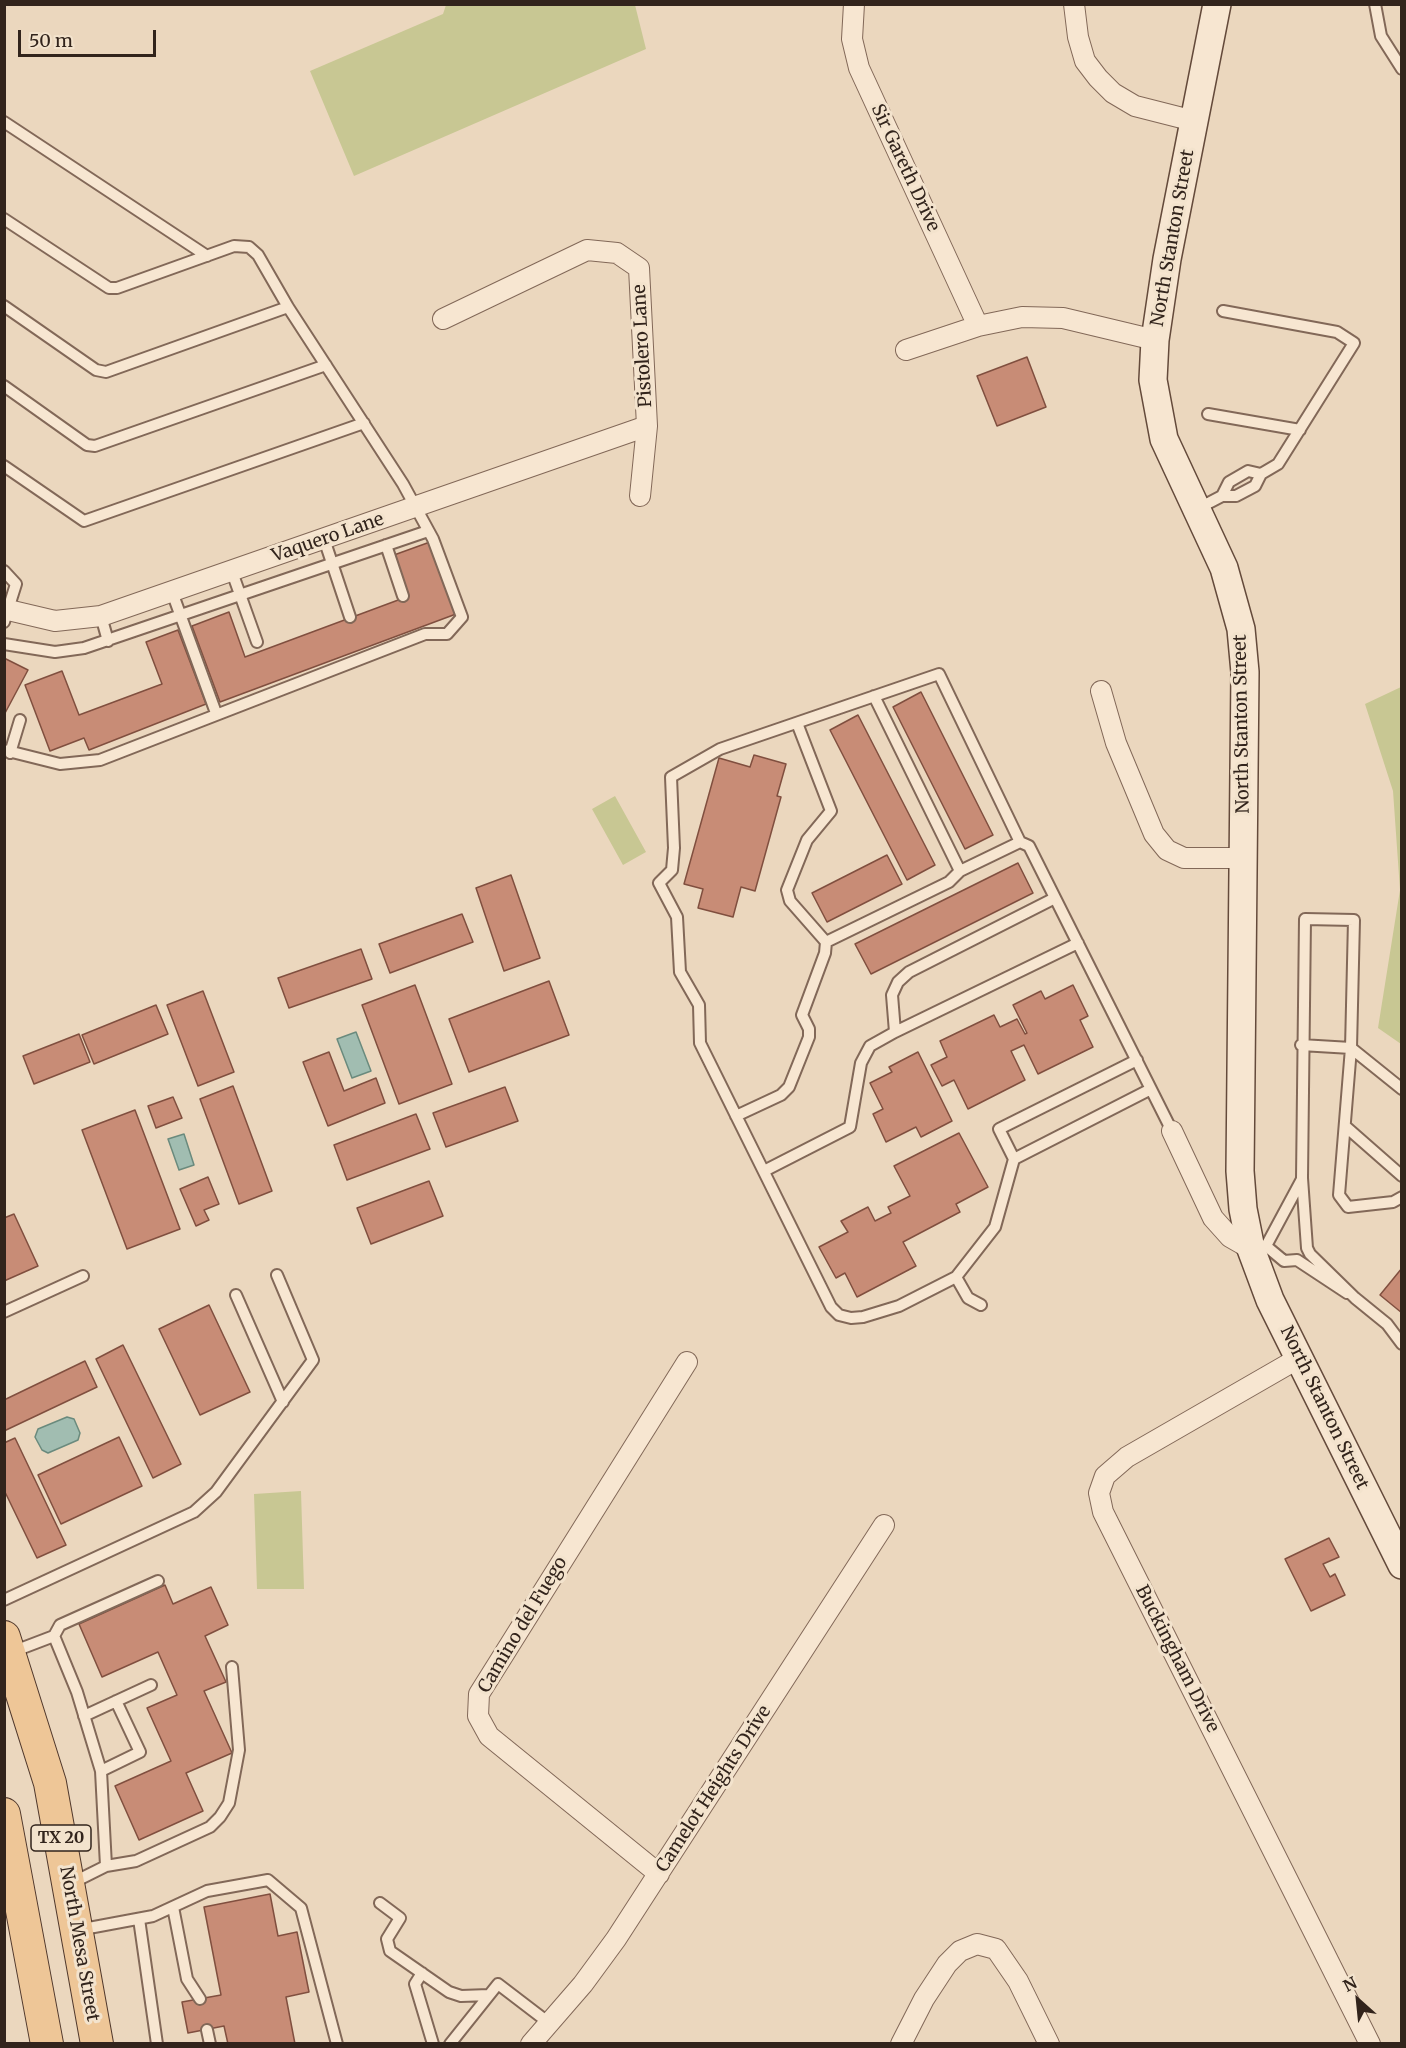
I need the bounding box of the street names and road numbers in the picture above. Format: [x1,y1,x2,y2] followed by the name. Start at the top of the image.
[866,101,944,235] street label: Sir Gareth Drive
[1147,148,1199,328] street label: North Stanton Street
[629,284,657,408] street label: Pistolero Lane
[269,509,387,567] street label: Vaquero Lane
[1230,634,1254,814] street label: North Stanton Street
[1275,1323,1373,1493] street label: North Stanton Street
[474,1553,572,1697] street label: Camino del Fuego
[1131,1582,1223,1736] street label: Buckingham Drive
[652,1702,776,1876] street label: Camelot Heights Drive
[31,1825,91,1851] road number: TX 20
[55,1865,103,2023] street label: North Mesa Street

